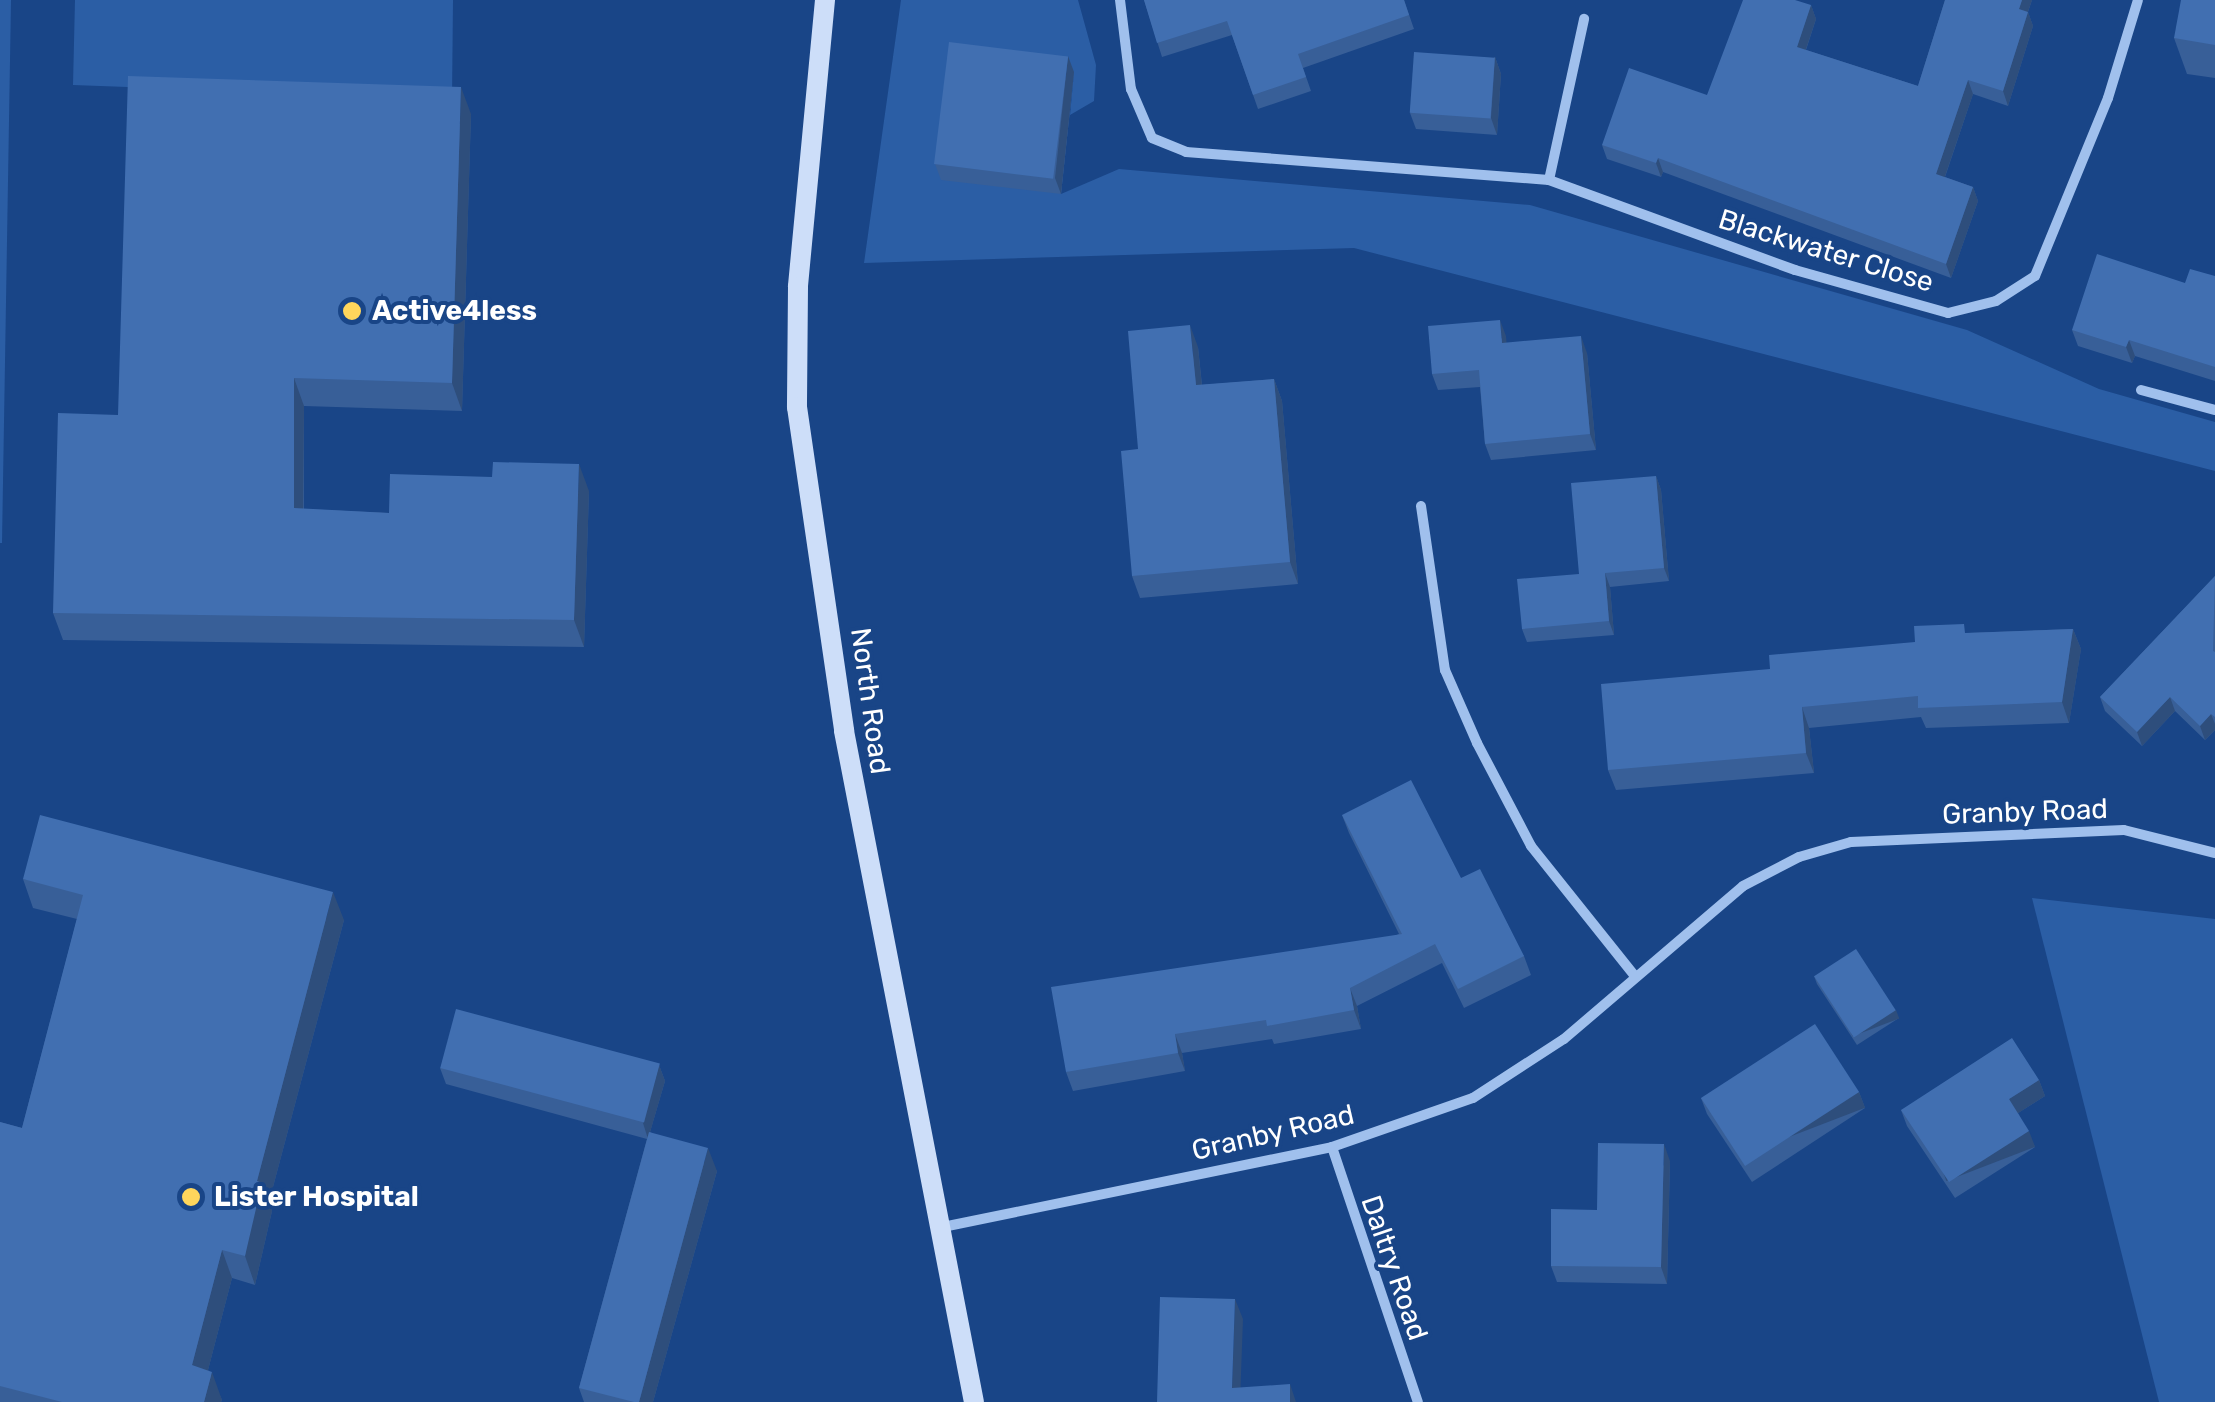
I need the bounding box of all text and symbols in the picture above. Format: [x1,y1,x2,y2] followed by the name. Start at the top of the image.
[1714,202,1938,300] street label: Blackwater Close
[372,294,537,328] place label: Active4less
[341,300,363,322] marker: Active4less
[843,626,897,776] street label: North Road
[1941,792,2109,832] street label: Granby Road
[1188,1098,1358,1168] street label: Granby Road
[214,1180,419,1214] place label: Lister Hospital
[178,1184,204,1210] marker: Lister Hospital
[1353,1191,1435,1345] street label: Daltry Road

